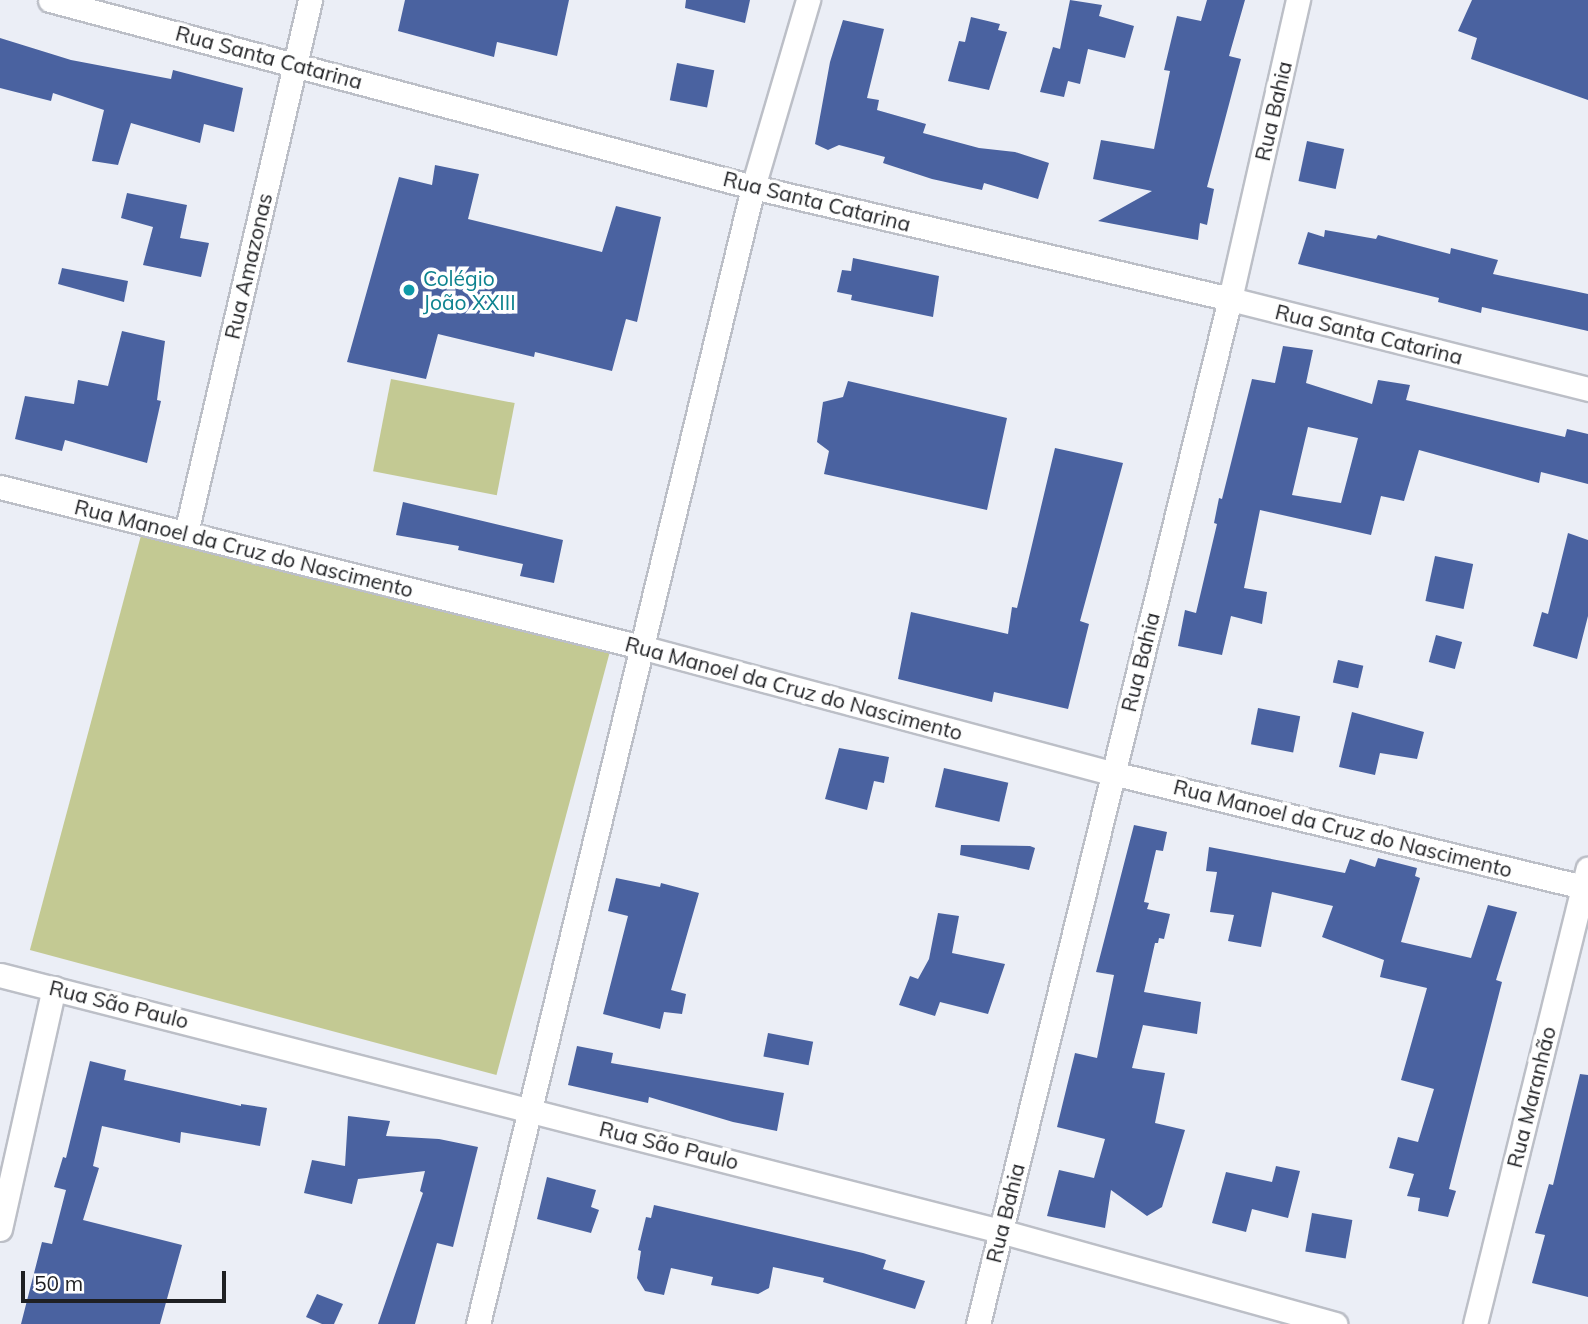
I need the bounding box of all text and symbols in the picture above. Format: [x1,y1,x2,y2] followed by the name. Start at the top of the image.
[173,20,365,94] street label: Rua Santa Catarina
[1249,59,1297,163] street label: Rua Bahia
[721,166,913,236] street label: Rua Santa Catarina
[219,190,277,342] street label: Rua Amazonas
[423,265,516,315] place label: Colégio João XXIII
[401,282,417,298] marker: Colégio João XXIII
[1273,299,1465,369] street label: Rua Santa Catarina
[72,494,416,602] street label: Rua Manoel da Cruz do Nascimento
[1115,610,1165,714] street label: Rua Bahia
[623,631,965,745] street label: Rua Manoel da Cruz do Nascimento
[1171,774,1515,882] street label: Rua Manoel da Cruz do Nascimento
[47,975,191,1033] street label: Rua São Paulo
[1501,1024,1561,1170] street label: Rua Maranhão
[597,1116,741,1174] street label: Rua São Paulo
[980,1161,1030,1265] street label: Rua Bahia
[24,1258,229,1302] scale bar
[34,1270,83,1296] text: 50 m

